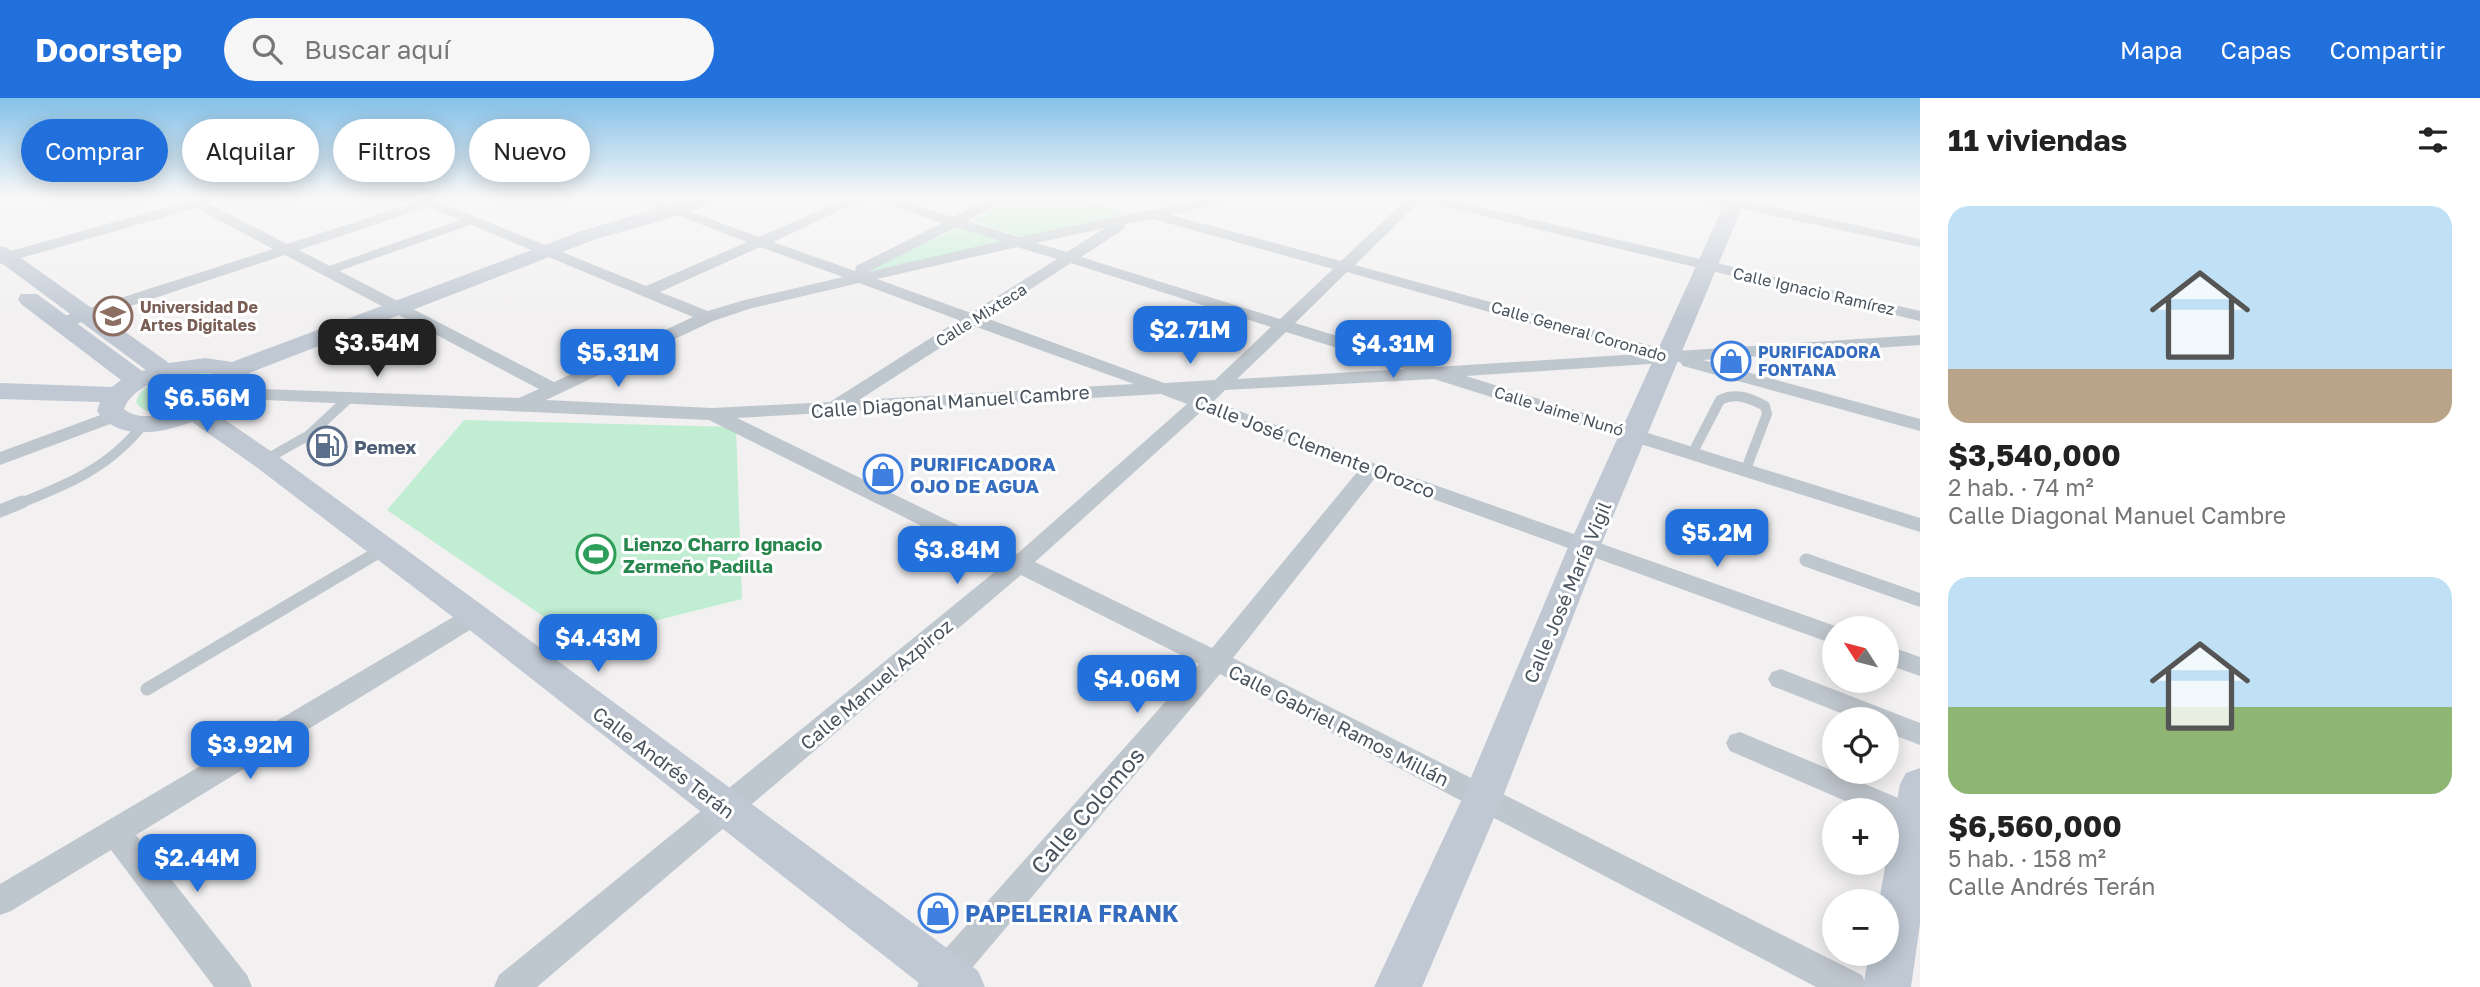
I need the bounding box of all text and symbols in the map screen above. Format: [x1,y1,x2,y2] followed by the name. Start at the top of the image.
[224,18,714,81] search box
[35,30,182,69] text: Doorstep
[248,30,286,68] icon: search
[304,34,450,65] text: Buscar aquí
[2120,35,2183,64] text: Mapa
[2221,35,2291,64] text: Capas
[2329,35,2445,64] text: Compartir
[21,119,168,182] chip: Comprar
[182,119,319,182] chip: Alquilar
[333,119,455,182] chip: Filtros
[469,119,590,182] chip: Nuevo
[2414,121,2452,159] icon: filters
[1948,122,2127,158] text: 11 viviendas
[2137,252,2263,378] icon: home
[1731,263,1897,319] street label: Calle Ignacio Ramírez
[932,279,1030,351] street label: Calle Mixteca
[92,295,134,337] school or university icon: Universidad De Artes Digitales
[1489,296,1669,366] street label: Calle General Coronado
[140,297,258,335] place label: Universidad De Artes Digitales
[1133,306,1247,366] pin: $2.71M
[1149,315,1231,343] text: $2.71M
[320,320,434,379] pin: $3.54M
[1336,320,1450,380] pin: $4.31M
[334,328,420,356] text: $3.54M
[1351,329,1435,357] text: $4.31M
[561,330,675,389] pin: $5.31M
[576,338,660,366] text: $5.31M
[1710,340,1752,382] shop icon: PURIFICADORA FONTANA
[1758,342,1881,380] place label: PURIFICADORA FONTANA
[150,374,264,434] pin: $6.56M
[810,380,1090,422] street label: Calle Diagonal Manuel Cambre
[1492,382,1626,440] street label: Calle Jaime Nunó
[164,383,250,411] text: $6.56M
[1191,389,1439,503] street label: Calle José Clemente Orozco
[306,425,348,467] fuel station icon: Pemex
[354,435,416,458] place label: Pemex
[1948,437,2121,473] text: $3,540,000
[910,452,1056,497] place label: PURIFICADORA OJO DE AGUA
[862,453,904,495] shop icon: PURIFICADORA OJO DE AGUA
[1948,473,2094,501] text: 2 hab. · 74 m²
[1518,498,1616,686] street label: Calle José María Vigil
[1948,501,2286,529] text: Calle Diagonal Manuel Cambre
[1668,510,1766,569] pin: $5.2M
[1681,518,1753,546] text: $5.2M
[900,526,1014,586] pin: $3.84M
[623,532,822,577] place label: Lienzo Charro Ignacio Zermeño Padilla
[575,533,617,575] sports icon: Lienzo Charro Ignacio Zermeño Padilla
[914,535,1000,563] text: $3.84M
[541,614,655,674] pin: $4.43M
[795,614,957,754] street label: Calle Manuel Azpiroz
[1822,616,1899,693] north arrow
[1822,616,1899,966] map controls
[555,623,641,651] text: $4.43M
[2137,623,2263,749] icon: home
[1080,656,1194,715] pin: $4.06M
[1225,659,1453,791] street label: Calle Gabriel Ramos Millán
[1093,664,1181,692] text: $4.06M
[589,701,739,823] street label: Calle Andrés Terán
[1822,707,1899,784] button: locate
[193,722,307,781] pin: $3.92M
[207,730,293,758] text: $3.92M
[1024,741,1150,879] street label: Calle Colomos
[1822,798,1899,875] button: +
[1948,808,2122,844] text: $6,560,000
[140,834,254,894] pin: $2.44M
[154,843,240,871] text: $2.44M
[1948,844,2106,872] text: 5 hab. · 158 m²
[1948,872,2155,900] text: Calle Andrés Terán
[1822,889,1899,966] button: −
[917,892,959,934] shop icon: PAPELERIA FRANK
[965,899,1179,927] place label: PAPELERIA FRANK

